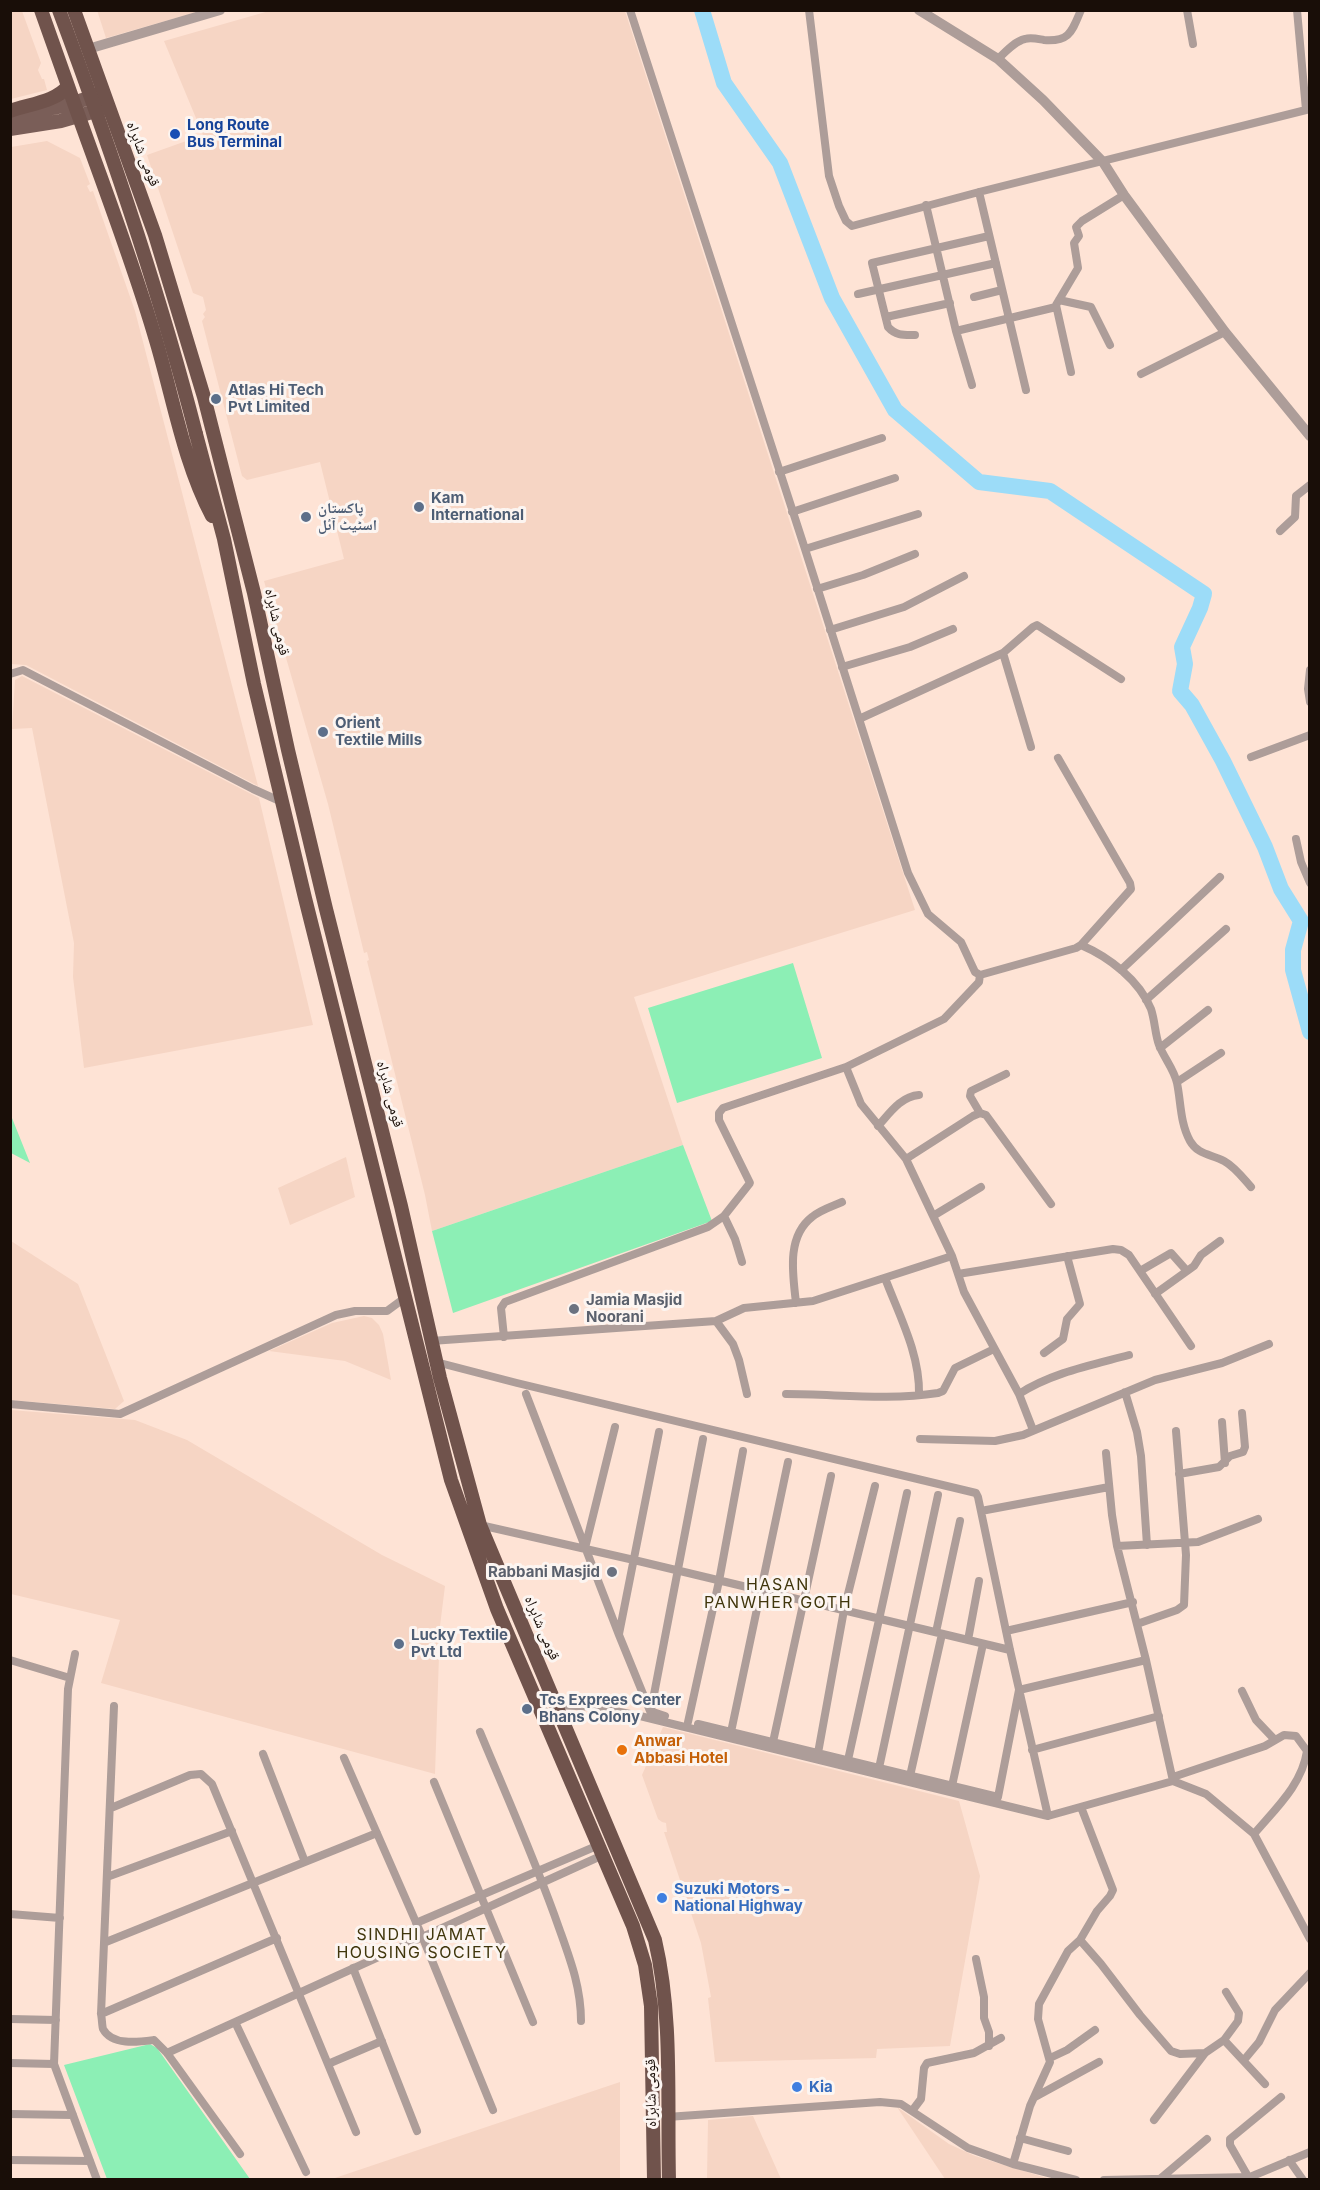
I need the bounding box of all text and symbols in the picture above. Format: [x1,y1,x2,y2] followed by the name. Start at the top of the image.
[187,116,282,151] place label: Long Route Bus Terminal
[122,119,164,189] street label: قومی شاہراہ
[168,127,182,141] marker: Long Route Bus Terminal
[228,381,324,416] place label: Atlas Hi Tech Pvt Limited
[209,392,223,406] marker: Atlas Hi Tech Pvt Limited
[431,489,524,524] place label: Kam International
[318,499,377,534] place label: پاکستان اسٹیٹ آئل
[412,500,426,514] marker: Kam International
[299,510,313,524] marker: پاکستان اسٹیٹ آئل
[261,587,293,657] street label: قومی شاہراہ
[335,714,422,749] place label: Orient Textile Mills
[316,725,330,739] marker: Orient Textile Mills
[372,1059,408,1129] street label: قومی شاہراہ
[586,1291,682,1326] place label: Jamia Masjid Noorani
[567,1302,581,1316] marker: Jamia Masjid Noorani
[488,1563,600,1581] place label: Rabbani Masjid
[605,1565,619,1579] marker: Rabbani Masjid
[704,1575,852,1613] district label: HASAN PANWHER GOTH
[520,1593,564,1663] street label: قومی شاہراہ
[411,1626,508,1661] place label: Lucky Textile Pvt Ltd
[392,1637,406,1651] marker: Lucky Textile Pvt Ltd
[539,1691,681,1726] place label: Tcs Exprees Center Bhans Colony
[520,1702,534,1716] marker: Tcs Exprees Center Bhans Colony
[634,1732,728,1767] place label: Anwar Abbasi Hotel
[615,1743,629,1757] marker: Anwar Abbasi Hotel
[674,1880,803,1915] place label: Suzuki Motors - National Highway
[655,1891,669,1905] marker: Suzuki Motors - National Highway
[336,1925,508,1963] district label: SINDHI JAMAT HOUSING SOCIETY
[641,2059,661,2127] street label: قومی شاہراہ
[809,2078,833,2096] place label: Kia
[790,2080,804,2094] marker: Kia

